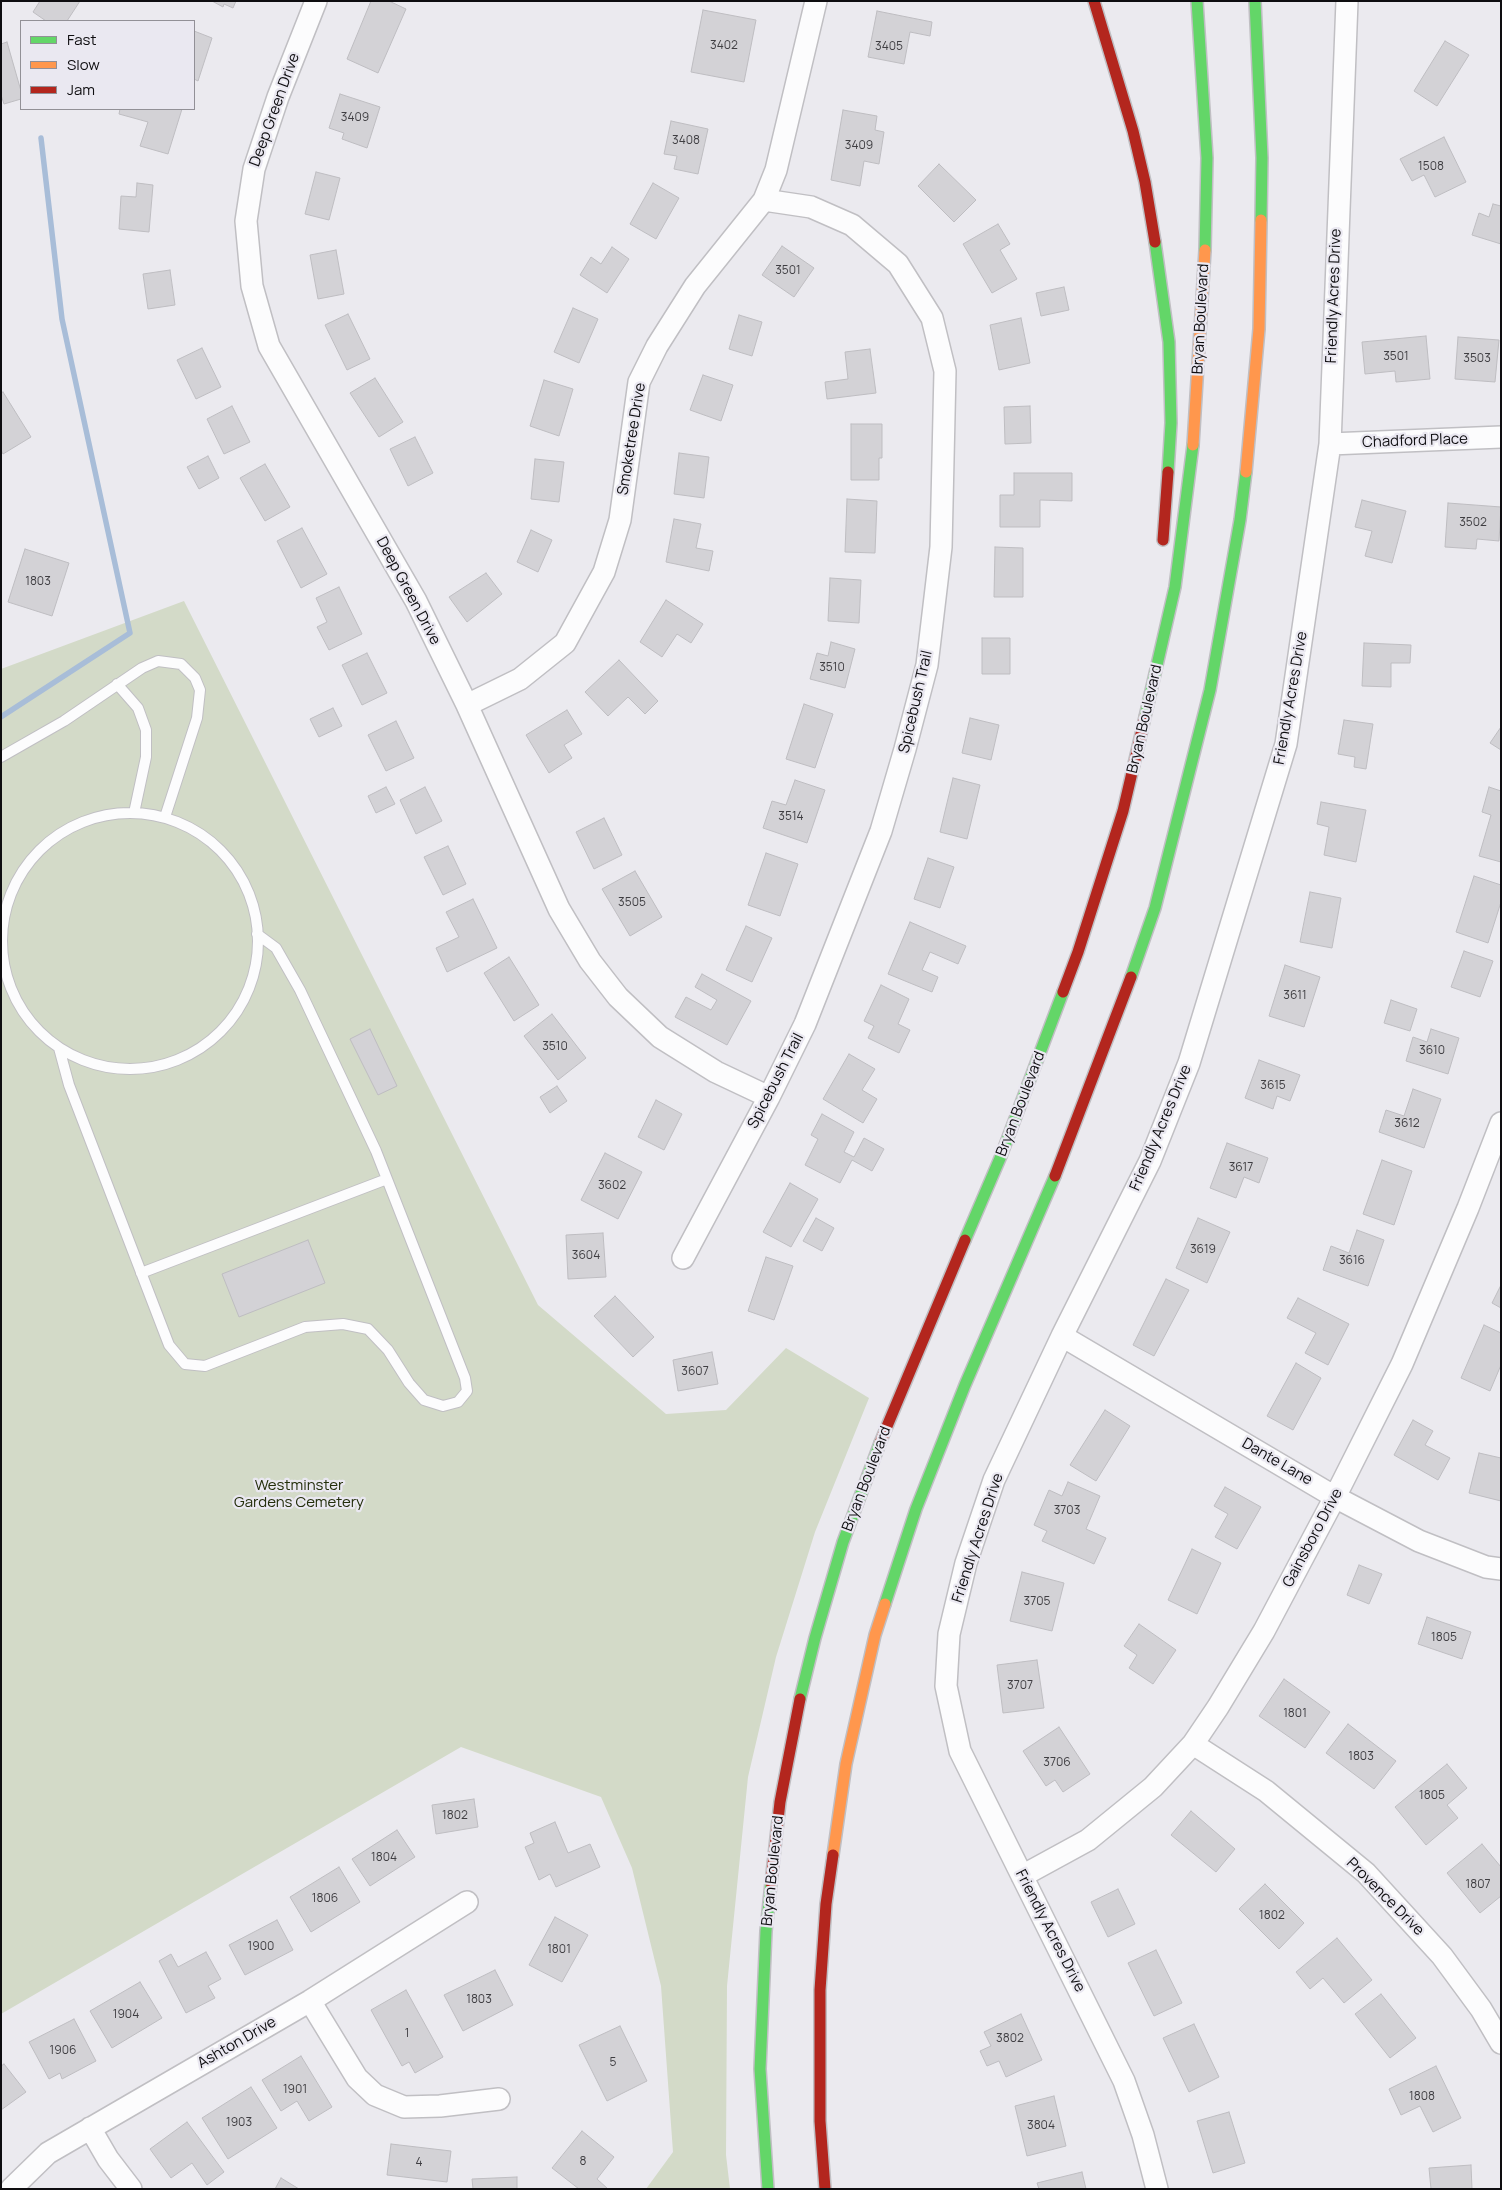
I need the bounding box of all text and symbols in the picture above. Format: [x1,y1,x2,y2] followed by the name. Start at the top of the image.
[20,20,195,110] legend
[67,29,96,50] text: Fast
[710,39,738,53] house number: 3402
[875,40,903,54] house number: 3405
[246,51,304,169] street label: Deep Green Drive
[67,54,100,75] text: Slow
[67,79,95,100] text: Jam
[341,111,369,125] house number: 3409
[672,134,700,148] house number: 3408
[845,139,873,153] house number: 3409
[1418,160,1444,174] house number: 1508
[1323,228,1345,364] street label: Friendly Acres Drive
[1189,263,1213,375] street label: Bryan Boulevard
[775,264,801,278] house number: 3501
[1383,350,1409,364] house number: 3501
[1463,352,1491,366] house number: 3503
[614,381,650,497] street label: Smoketree Drive
[1362,430,1468,452] street label: Chadford Place
[1459,516,1487,530] house number: 3502
[372,534,444,648] street label: Deep Green Drive
[25,575,51,589] house number: 1803
[1270,630,1312,766] street label: Friendly Acres Drive
[895,649,937,755] street label: Spicebush Trail
[819,661,845,675] house number: 3510
[1124,663,1166,775] street label: Bryan Boulevard
[778,810,804,824] house number: 3514
[618,896,646,910] house number: 3505
[1283,989,1307,1003] house number: 3611
[744,1030,808,1132] street label: Spicebush Trail
[542,1040,568,1054] house number: 3510
[1419,1044,1445,1058] house number: 3610
[993,1049,1049,1159] street label: Bryan Boulevard
[1126,1062,1196,1194] street label: Friendly Acres Drive
[1260,1079,1286,1093] house number: 3615
[1394,1117,1420,1131] house number: 3612
[1229,1161,1253,1175] house number: 3617
[598,1179,626,1193] house number: 3602
[1190,1243,1216,1257] house number: 3619
[572,1249,600,1263] house number: 3604
[1339,1254,1365,1268] house number: 3616
[681,1365,709,1379] house number: 3607
[839,1424,895,1534] street label: Bryan Boulevard
[1239,1435,1315,1489] street label: Dante Lane
[949,1471,1007,1605] street label: Friendly Acres Drive
[234,1477,364,1512] park label: Westminster Gardens Cemetery
[1279,1486,1347,1590] street label: Gainsboro Drive
[1054,1504,1080,1518] house number: 3703
[1024,1595,1050,1609] house number: 3705
[1431,1631,1457,1645] house number: 1805
[1007,1679,1033,1693] house number: 3707
[1283,1707,1307,1721] house number: 1801
[1348,1750,1374,1764] house number: 1803
[1043,1756,1071,1770] house number: 3706
[1419,1789,1445,1803] house number: 1805
[442,1809,468,1823] house number: 1802
[758,1815,788,1927] street label: Bryan Boulevard
[371,1851,397,1865] house number: 1804
[1342,1854,1428,1940] street label: Provence Drive
[1011,1867,1089,1995] street label: Friendly Acres Drive
[1466,1878,1490,1892] house number: 1807
[312,1892,338,1906] house number: 1806
[1259,1909,1285,1923] house number: 1802
[248,1940,274,1954] house number: 1900
[547,1943,571,1957] house number: 1801
[466,1993,492,2007] house number: 1803
[113,2008,139,2022] house number: 1904
[194,2013,280,2073] street label: Ashton Drive
[405,2027,409,2041] house number: 1
[996,2032,1024,2046] house number: 3802
[50,2044,76,2058] house number: 1906
[610,2056,616,2070] house number: 5
[283,2083,307,2097] house number: 1901
[1409,2090,1435,2104] house number: 1808
[226,2116,252,2130] house number: 1903
[1027,2119,1055,2133] house number: 3804
[580,2155,586,2169] house number: 8
[415,2156,423,2170] house number: 4

